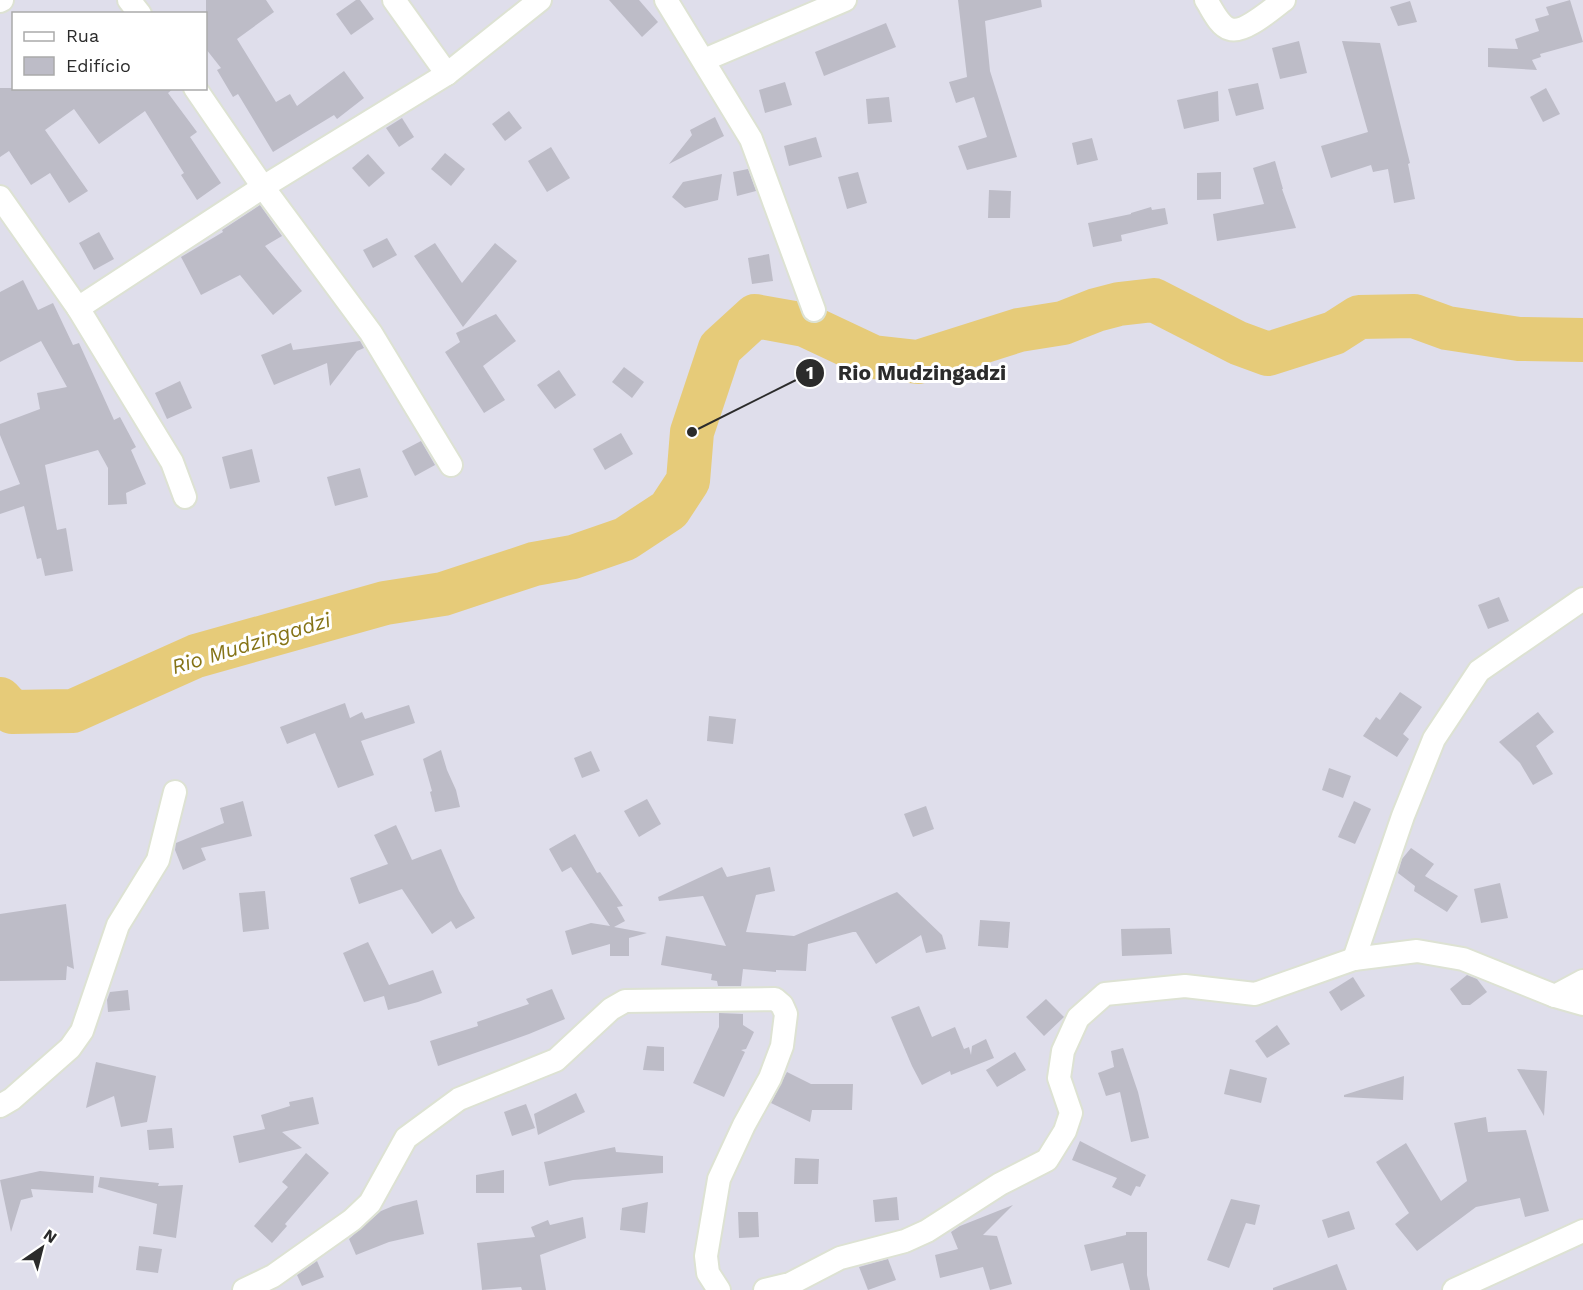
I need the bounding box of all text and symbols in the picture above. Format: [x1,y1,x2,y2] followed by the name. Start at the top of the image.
[12,12,207,90] legend
[66,25,99,46] text: Rua
[66,55,131,76] text: Edifício
[795,353,1018,392] callout: Rio Mudzingadzi
[838,360,1006,385] text: Rio Mudzingadzi
[806,362,814,383] text: 1
[168,607,334,679] water label: Rio Mudzingadzi
[12,1218,72,1278] north arrow
[40,1225,61,1247] text: N

